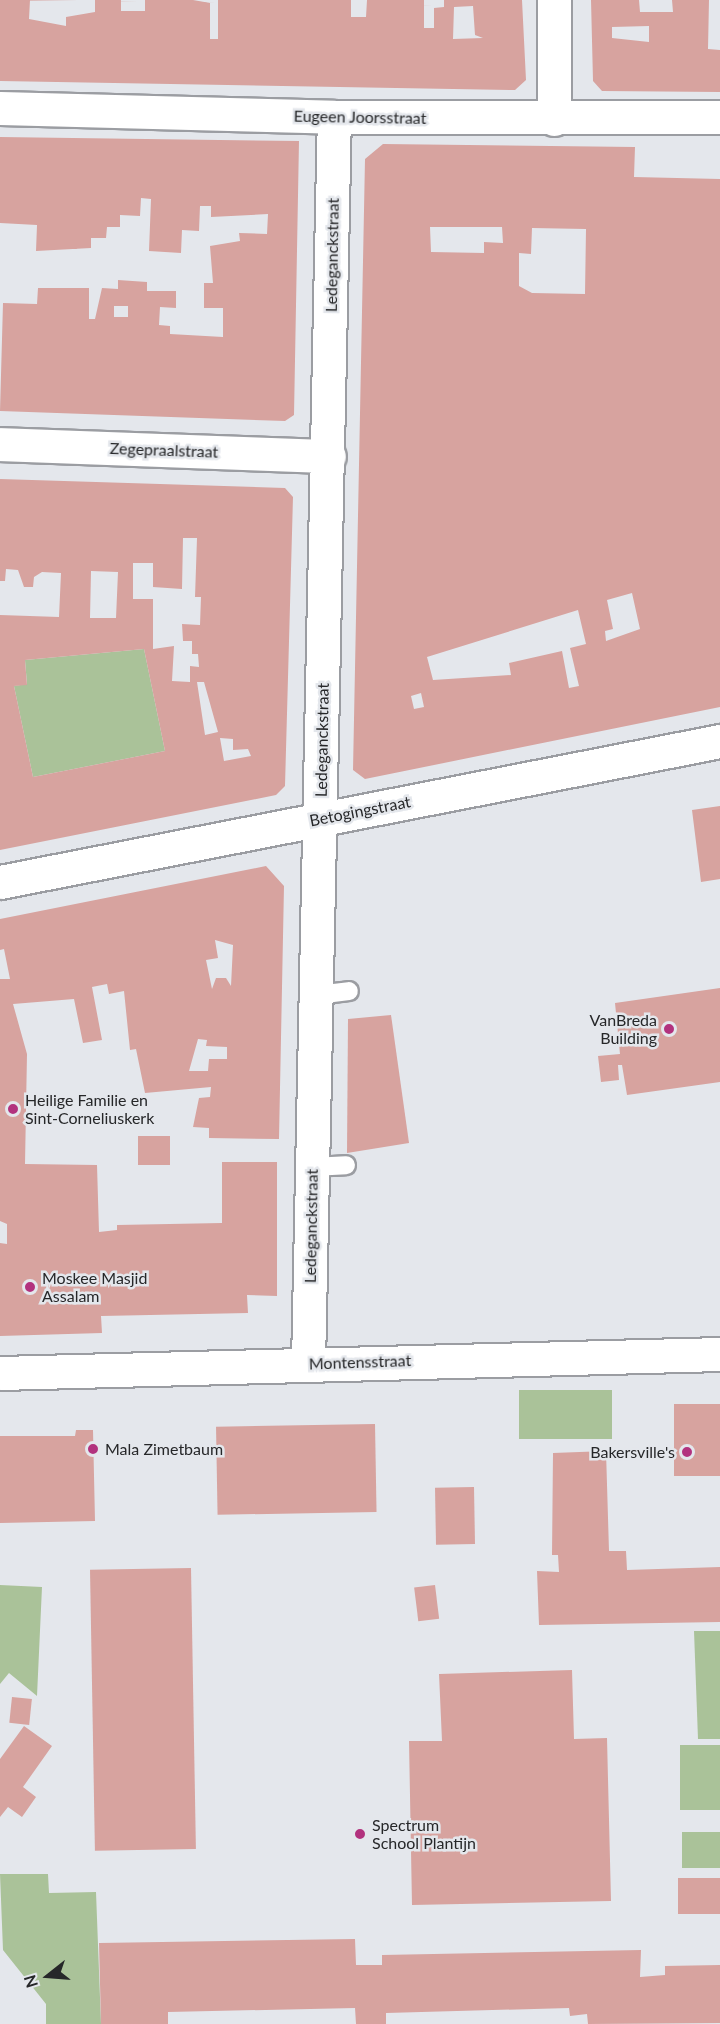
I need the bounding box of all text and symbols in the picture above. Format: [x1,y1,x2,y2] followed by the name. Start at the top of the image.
[293,106,427,128] street label: Eugeen Joorsstraat
[321,198,343,312] street label: Ledeganckstraat
[109,439,219,461] street label: Zegepraalstraat
[311,683,333,797] street label: Ledeganckstraat
[308,792,412,830] street label: Betogingstraat
[590,1010,657,1048] place label: VanBreda Building
[662,1022,676,1036] marker: VanBreda Building
[25,1090,154,1128] place label: Heilige Familie en Sint-Corneliuskerk
[6,1102,20,1116] marker: Heilige Familie en Sint-Corneliuskerk
[300,1169,322,1283] street label: Ledeganckstraat
[42,1268,147,1306] place label: Moskee Masjid Assalam
[23,1280,37,1294] marker: Moskee Masjid Assalam
[309,1351,411,1373] street label: Montensstraat
[105,1439,223,1459] place label: Mala Zimetbaum
[86,1442,100,1456] marker: Mala Zimetbaum
[590,1442,675,1462] place label: Bakersville's
[680,1445,694,1459] marker: Bakersville's
[372,1815,476,1853] place label: Spectrum School Plantijn
[353,1827,367,1841] marker: Spectrum School Plantijn
[18,1946,78,2006] north arrow
[19,1973,41,1990] text: N

